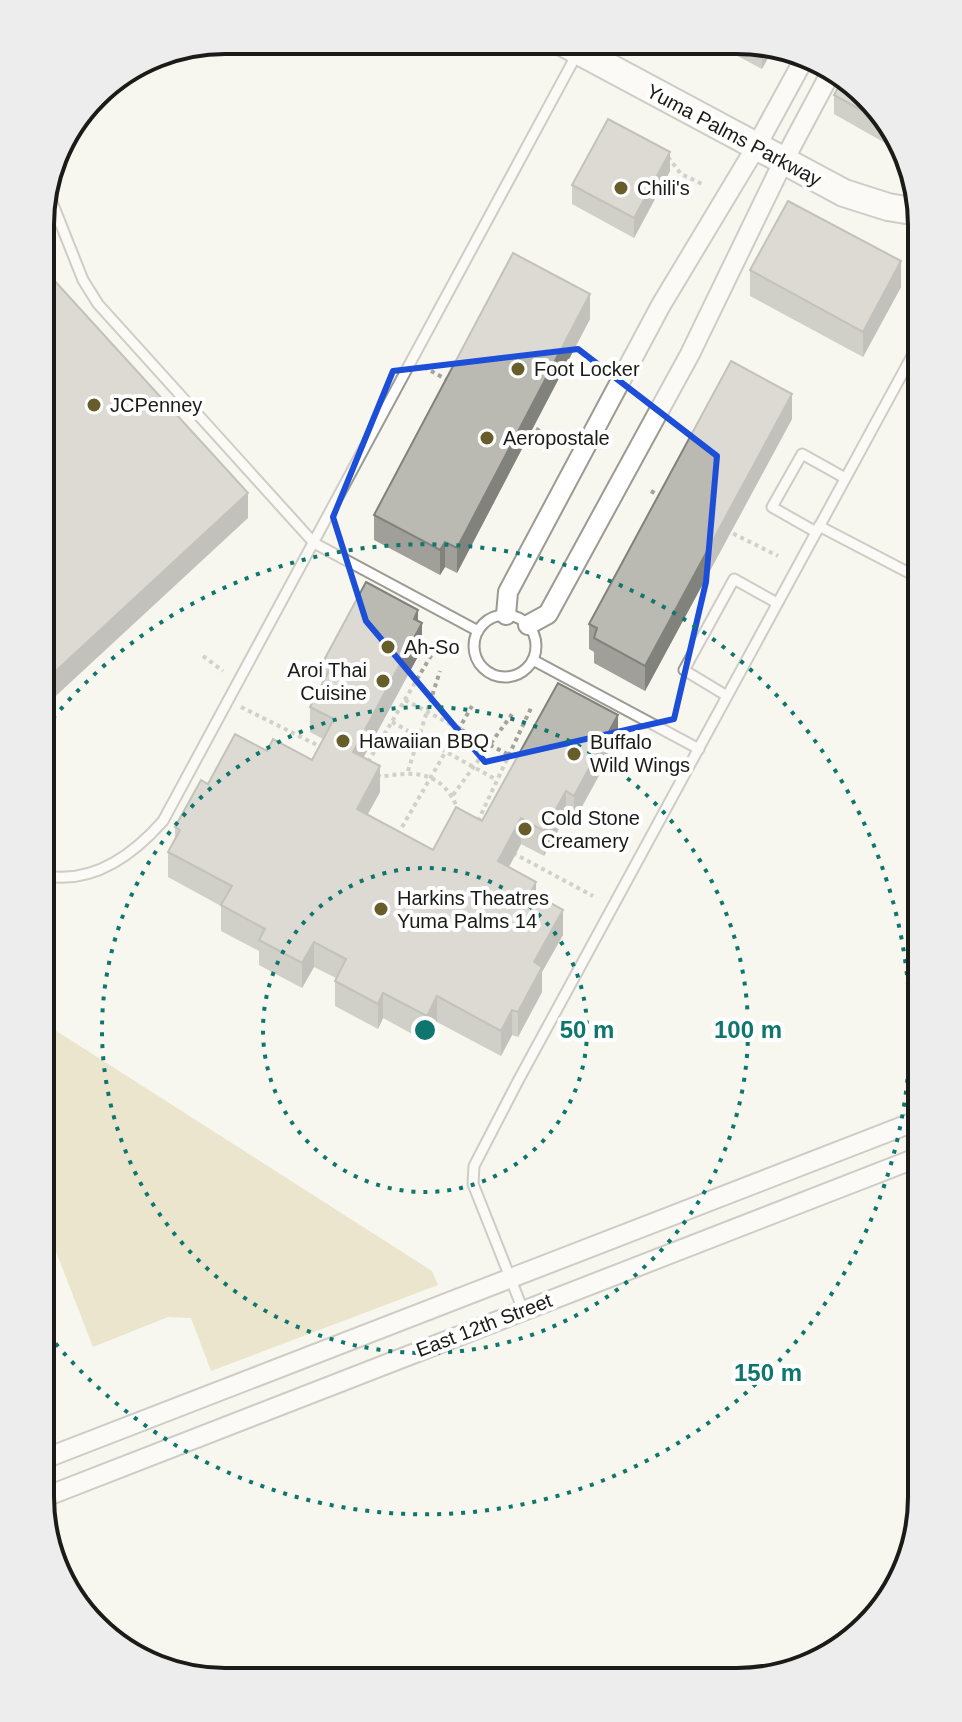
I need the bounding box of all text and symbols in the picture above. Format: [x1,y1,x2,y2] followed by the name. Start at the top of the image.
[643,80,825,190] street label: Yuma Palms Parkway
[637,177,690,199] place label: Chili's
[612,179,630,197] marker: Chili's
[534,358,640,380] place label: Foot Locker
[509,360,527,378] marker: Foot Locker
[110,394,202,416] place label: JCPenney
[85,396,103,414] marker: JCPenney
[503,427,610,449] place label: Aeropostale
[478,429,496,447] marker: Aeropostale
[404,636,460,658] place label: Ah-So
[379,638,397,656] marker: Ah-So
[287,659,367,704] place label: Aroi Thai Cuisine
[374,672,392,690] marker: Aroi Thai Cuisine
[359,730,489,752] place label: Hawaiian BBQ
[590,731,690,776] place label: Buffalo Wild Wings
[334,732,352,750] marker: Hawaiian BBQ
[565,745,583,763] marker: Buffalo Wild Wings
[541,807,640,852] place label: Cold Stone Creamery
[516,820,534,838] marker: Cold Stone Creamery
[397,887,549,932] place label: Harkins Theatres Yuma Palms 14
[372,900,390,918] marker: Harkins Theatres Yuma Palms 14
[411,1016,439,1044] centre of rings
[560,1016,614,1043] text: 50 m
[714,1016,782,1043] text: 100 m
[413,1289,555,1361] street label: East 12th Street
[734,1359,802,1386] text: 150 m

